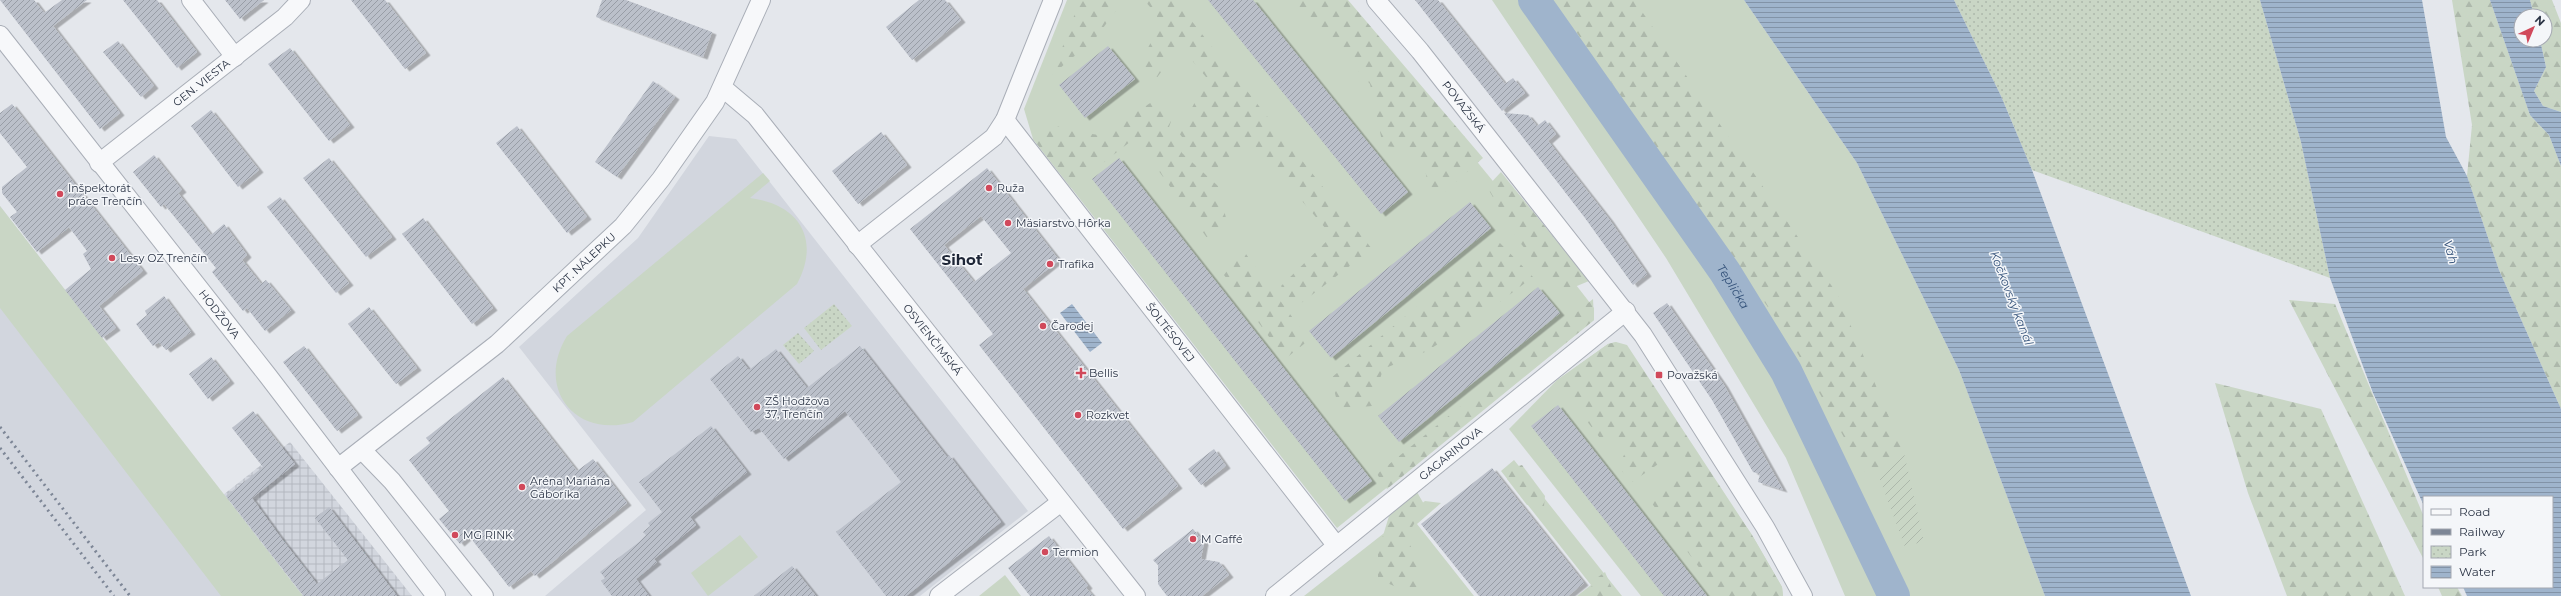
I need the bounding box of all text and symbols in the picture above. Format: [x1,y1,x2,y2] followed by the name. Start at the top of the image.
[2513,8,2553,48] north arrow
[2532,13,2548,29] text: N
[170,56,233,109] street label: GEN. VIESTA
[1439,78,1488,135] street label: POVAŽSKÁ
[68,181,143,208] place label: Inšpektorát práce Trenčín
[997,181,1024,195] place label: Ruža
[984,183,994,193] marker: Ruža
[55,189,65,199] marker: Inšpektorát práce Trenčín
[1016,216,1111,230] place label: Mäsiarstvo Hôrka
[1003,218,1013,228] marker: Mäsiarstvo Hôrka
[550,229,619,295] street label: KPT. NÁLEPKU
[2441,238,2461,266] water label: Váh
[1987,249,2037,348] water label: Kočkovský kanál
[942,250,983,269] district label: Sihoť
[120,251,207,265] place label: Lesy OZ Trenčín
[107,253,117,263] marker: Lesy OZ Trenčín
[1058,257,1094,271] place label: Trafika
[1045,259,1055,269] marker: Trafika
[1714,261,1753,311] water label: Teplička
[196,287,243,341] street label: HODŽOVA
[1143,300,1198,365] street label: ŠOLTÉSOVEJ
[900,301,965,378] street label: OSVIENČIMSKÁ
[1051,319,1093,333] place label: Čarodej
[1038,321,1048,331] marker: Čarodej
[1089,366,1119,380] place label: Bellis
[1076,368,1086,378] marker: Bellis
[1667,368,1718,382] place label: Považská
[1654,370,1664,380] marker: Považská
[765,394,830,421] place label: ZŠ Hodžova 37, Trenčín
[752,402,762,412] marker: ZŠ Hodžova 37, Trenčín
[1086,408,1130,422] place label: Rozkvet
[1073,410,1083,420] marker: Rozkvet
[1416,424,1485,483] street label: GAGARINOVA
[530,474,610,501] place label: Aréna Mariána Gáboríka
[517,482,527,492] marker: Aréna Mariána Gáboríka
[2423,496,2553,588] legend
[2459,504,2490,519] text: Road
[2459,524,2505,539] text: Railway
[463,528,513,542] place label: MG RINK
[450,530,460,540] marker: MG RINK
[1201,532,1243,546] place label: M Caffé
[1188,534,1198,544] marker: M Caffé
[2459,544,2487,559] text: Park
[1053,545,1099,559] place label: Termion
[1040,547,1050,557] marker: Termion
[2459,564,2496,579] text: Water

